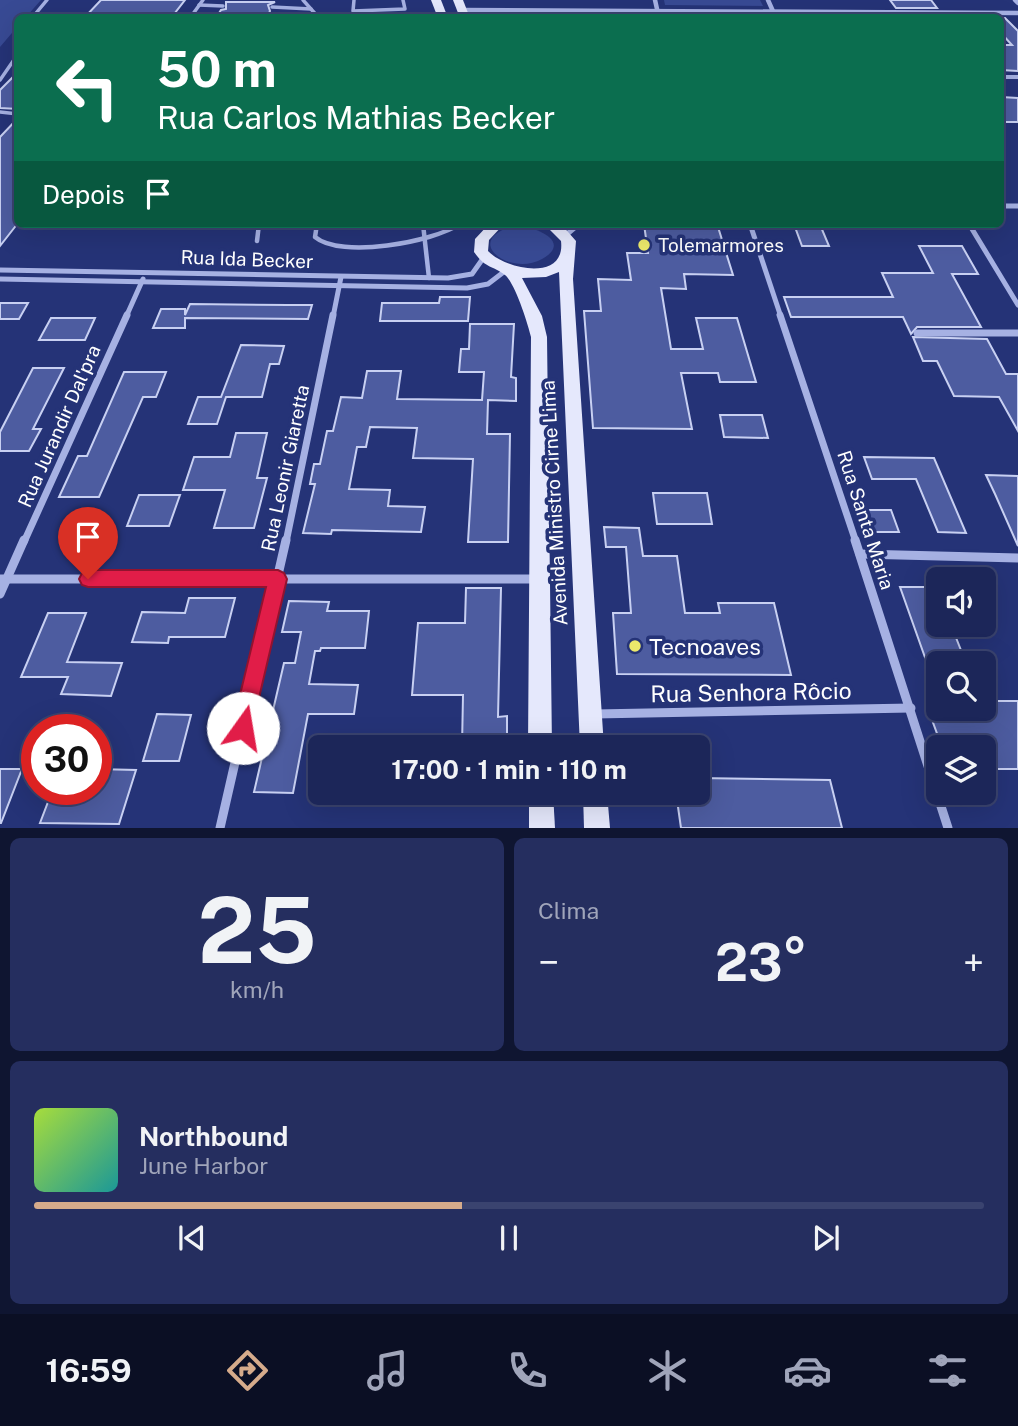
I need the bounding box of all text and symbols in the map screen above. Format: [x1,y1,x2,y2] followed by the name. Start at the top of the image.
[157,40,277,98] text: 50 m
[42,42,133,133] icon: left
[157,99,555,136] text: Rua Carlos Mathias Becker
[139,175,177,213] icon: arrive
[42,179,125,210] text: Depois
[658,234,784,256] place label: Tolemarmores
[636,237,652,253] marker: Tolemarmores
[180,246,314,272] street label: Rua Ida Becker
[13,341,105,511] street label: Rua Jurandir Dal'pra
[537,380,571,626] street label: Avenida Ministro Cirne Lima
[257,383,313,553] street label: Rua Leonir Giaretta
[833,448,899,592] street label: Rua Santa Maria
[58,507,118,579] pin
[69,518,107,556] icon: arrive
[926,567,996,805] map controls
[926,567,996,637] button: sound
[649,633,761,660] place label: Tecnoaves
[627,638,643,654] marker: Tecnoaves
[926,651,996,721] button: search
[650,677,852,707] street label: Rua Senhora Rôcio
[206,691,280,765] position arrow
[21,714,112,805] speed limit sign: 30
[926,735,996,805] button: layers
[391,754,627,785] text: 17:00 · 1 min · 110 m
[197,877,317,983] text: 25
[538,897,599,924] text: Clima
[715,932,807,993] text: 23°
[538,940,559,985] text: −
[963,940,984,985] text: +
[230,976,284,1003] text: km/h
[139,1121,288,1152] text: Northbound
[139,1152,268,1179] text: June Harbor
[173,1219,211,1257] icon: previous
[490,1219,528,1257] icon: pause
[807,1219,845,1257] icon: next
[223,1346,272,1395] icon: directions
[363,1346,412,1395] icon: music
[503,1346,552,1395] icon: phone
[643,1346,692,1395] icon: climate
[783,1346,832,1395] icon: car
[923,1346,972,1395] icon: filters
[46,1352,132,1389] text: 16:59

